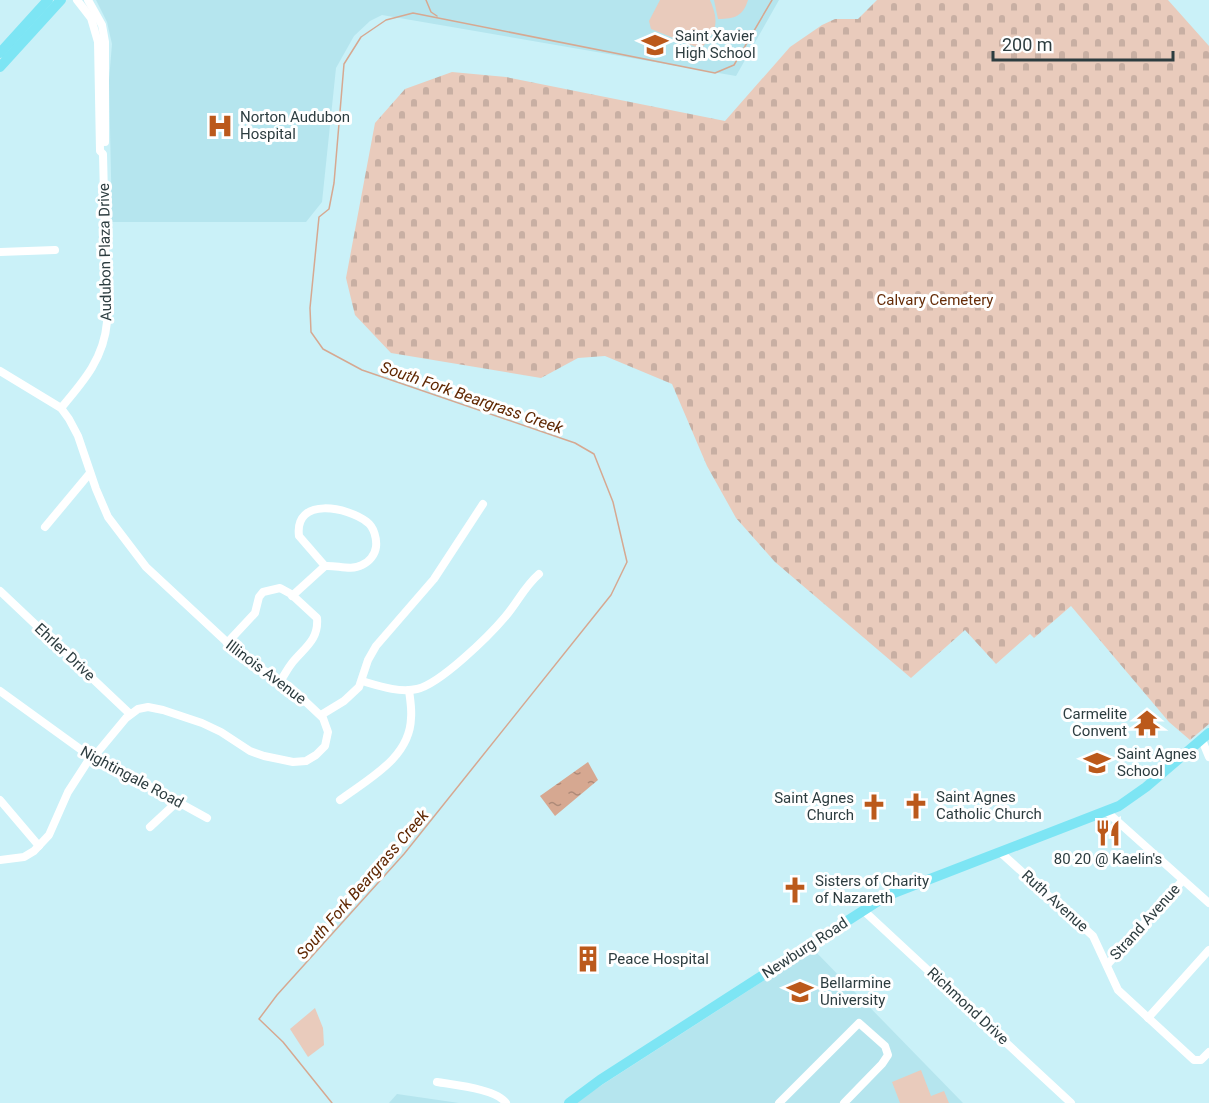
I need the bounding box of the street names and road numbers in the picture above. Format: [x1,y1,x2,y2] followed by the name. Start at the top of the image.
[95,183,115,321] street label: Audubon Plaza Drive
[31,620,99,685] street label: Ehrler Drive
[222,636,310,708] street label: Illinois Avenue
[77,742,187,812] street label: Nightingale Road
[1018,866,1092,936] street label: Ruth Avenue
[1106,880,1184,964] street label: Strand Avenue
[759,914,851,982] street label: Newburg Road
[924,964,1013,1048] street label: Richmond Drive

